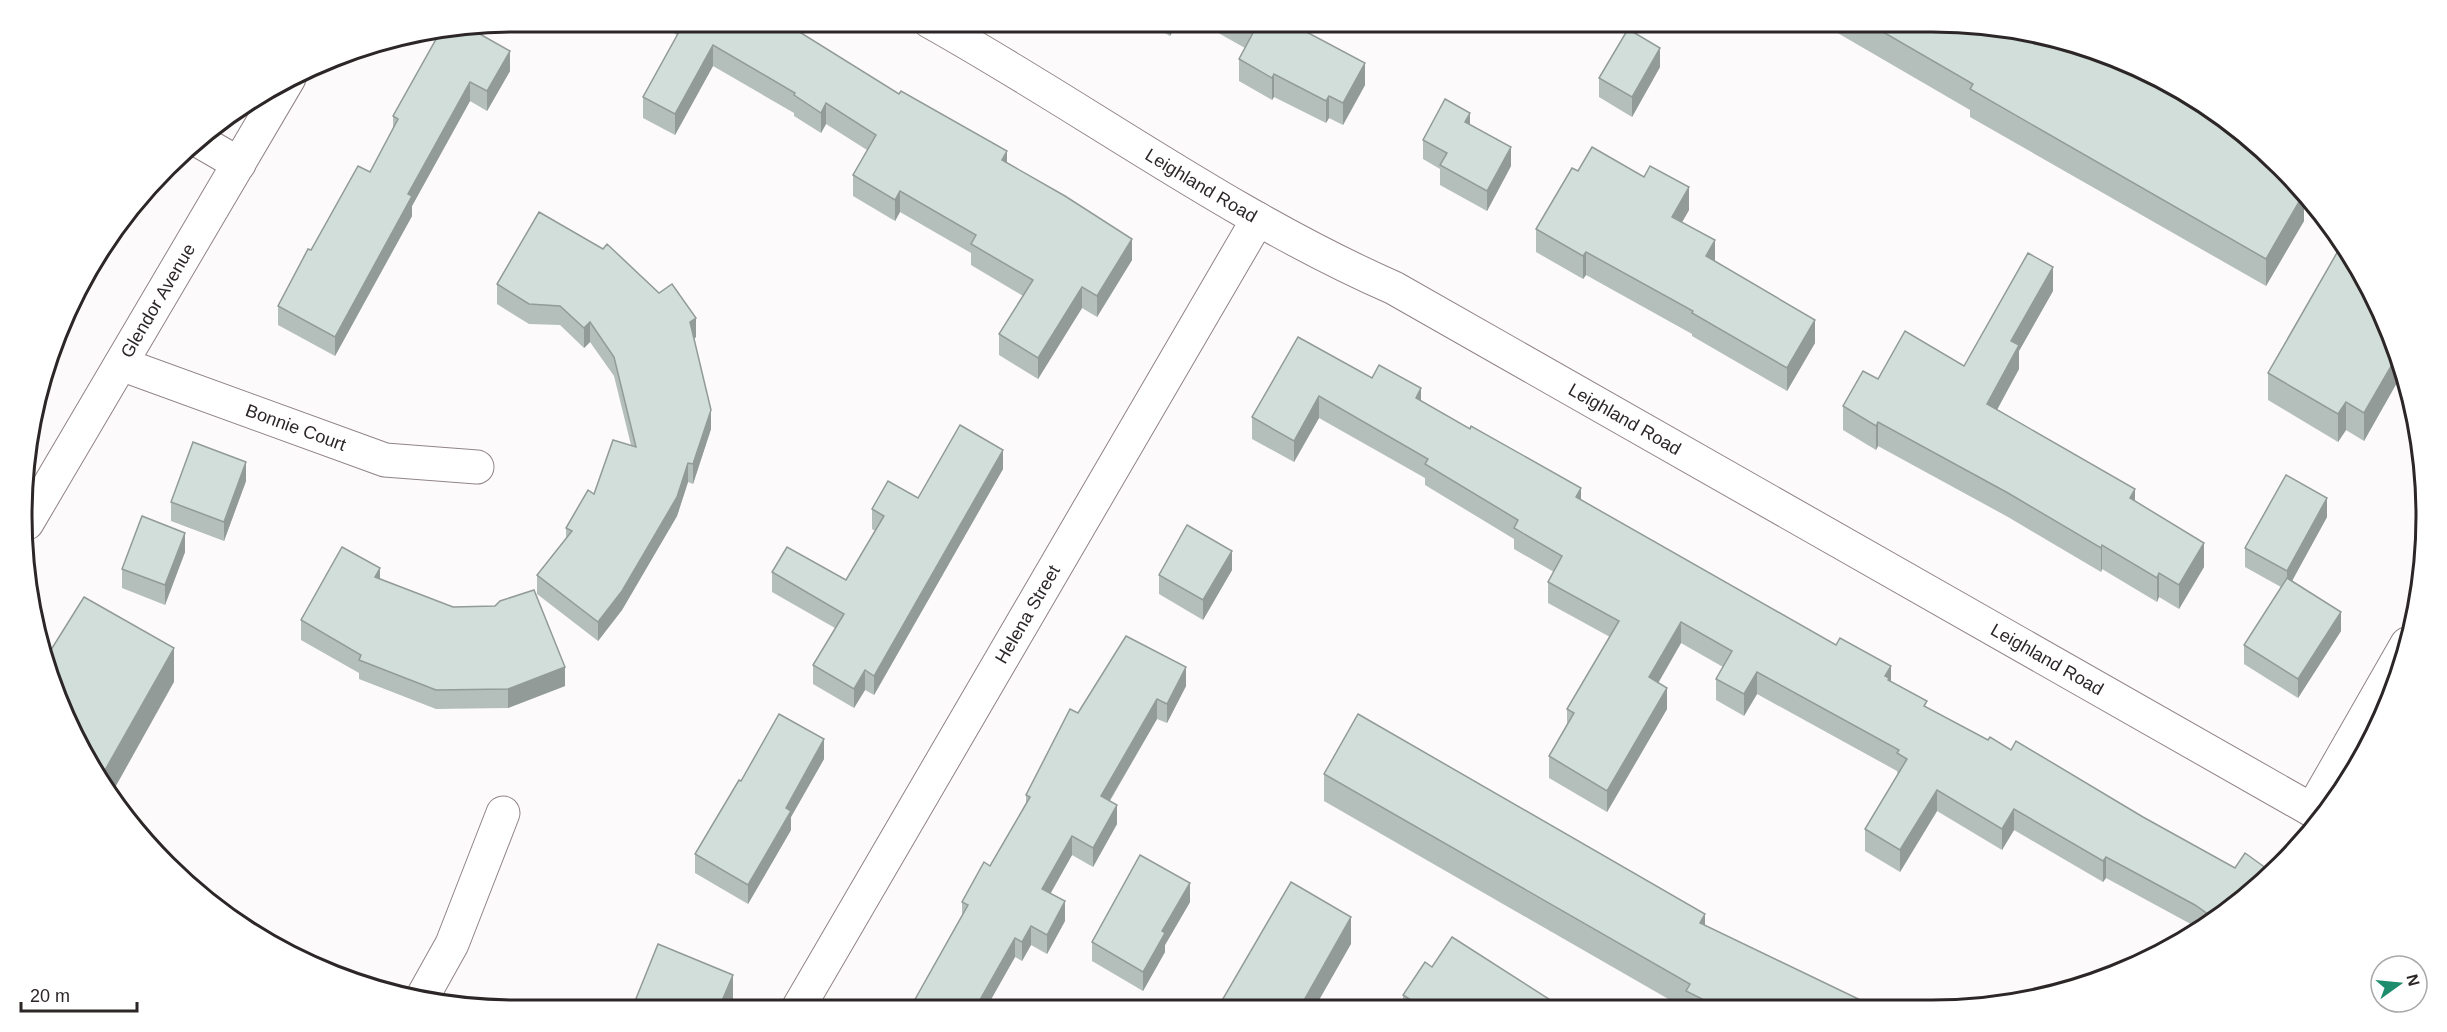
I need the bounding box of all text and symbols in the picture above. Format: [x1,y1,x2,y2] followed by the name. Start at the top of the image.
[1142,145,1260,226] street label: Leighland Road
[117,240,199,361] street label: Glendor Avenue
[1565,379,1684,459] street label: Leighland Road
[243,400,349,455] street label: Bonnie Court
[991,562,1064,667] street label: Helena Street
[1987,620,2107,699] street label: Leighland Road
[2369,954,2429,1014] north arrow
[2403,972,2423,988] text: N
[21,975,136,1013] scale bar
[30,986,70,1006] text: 20 m

